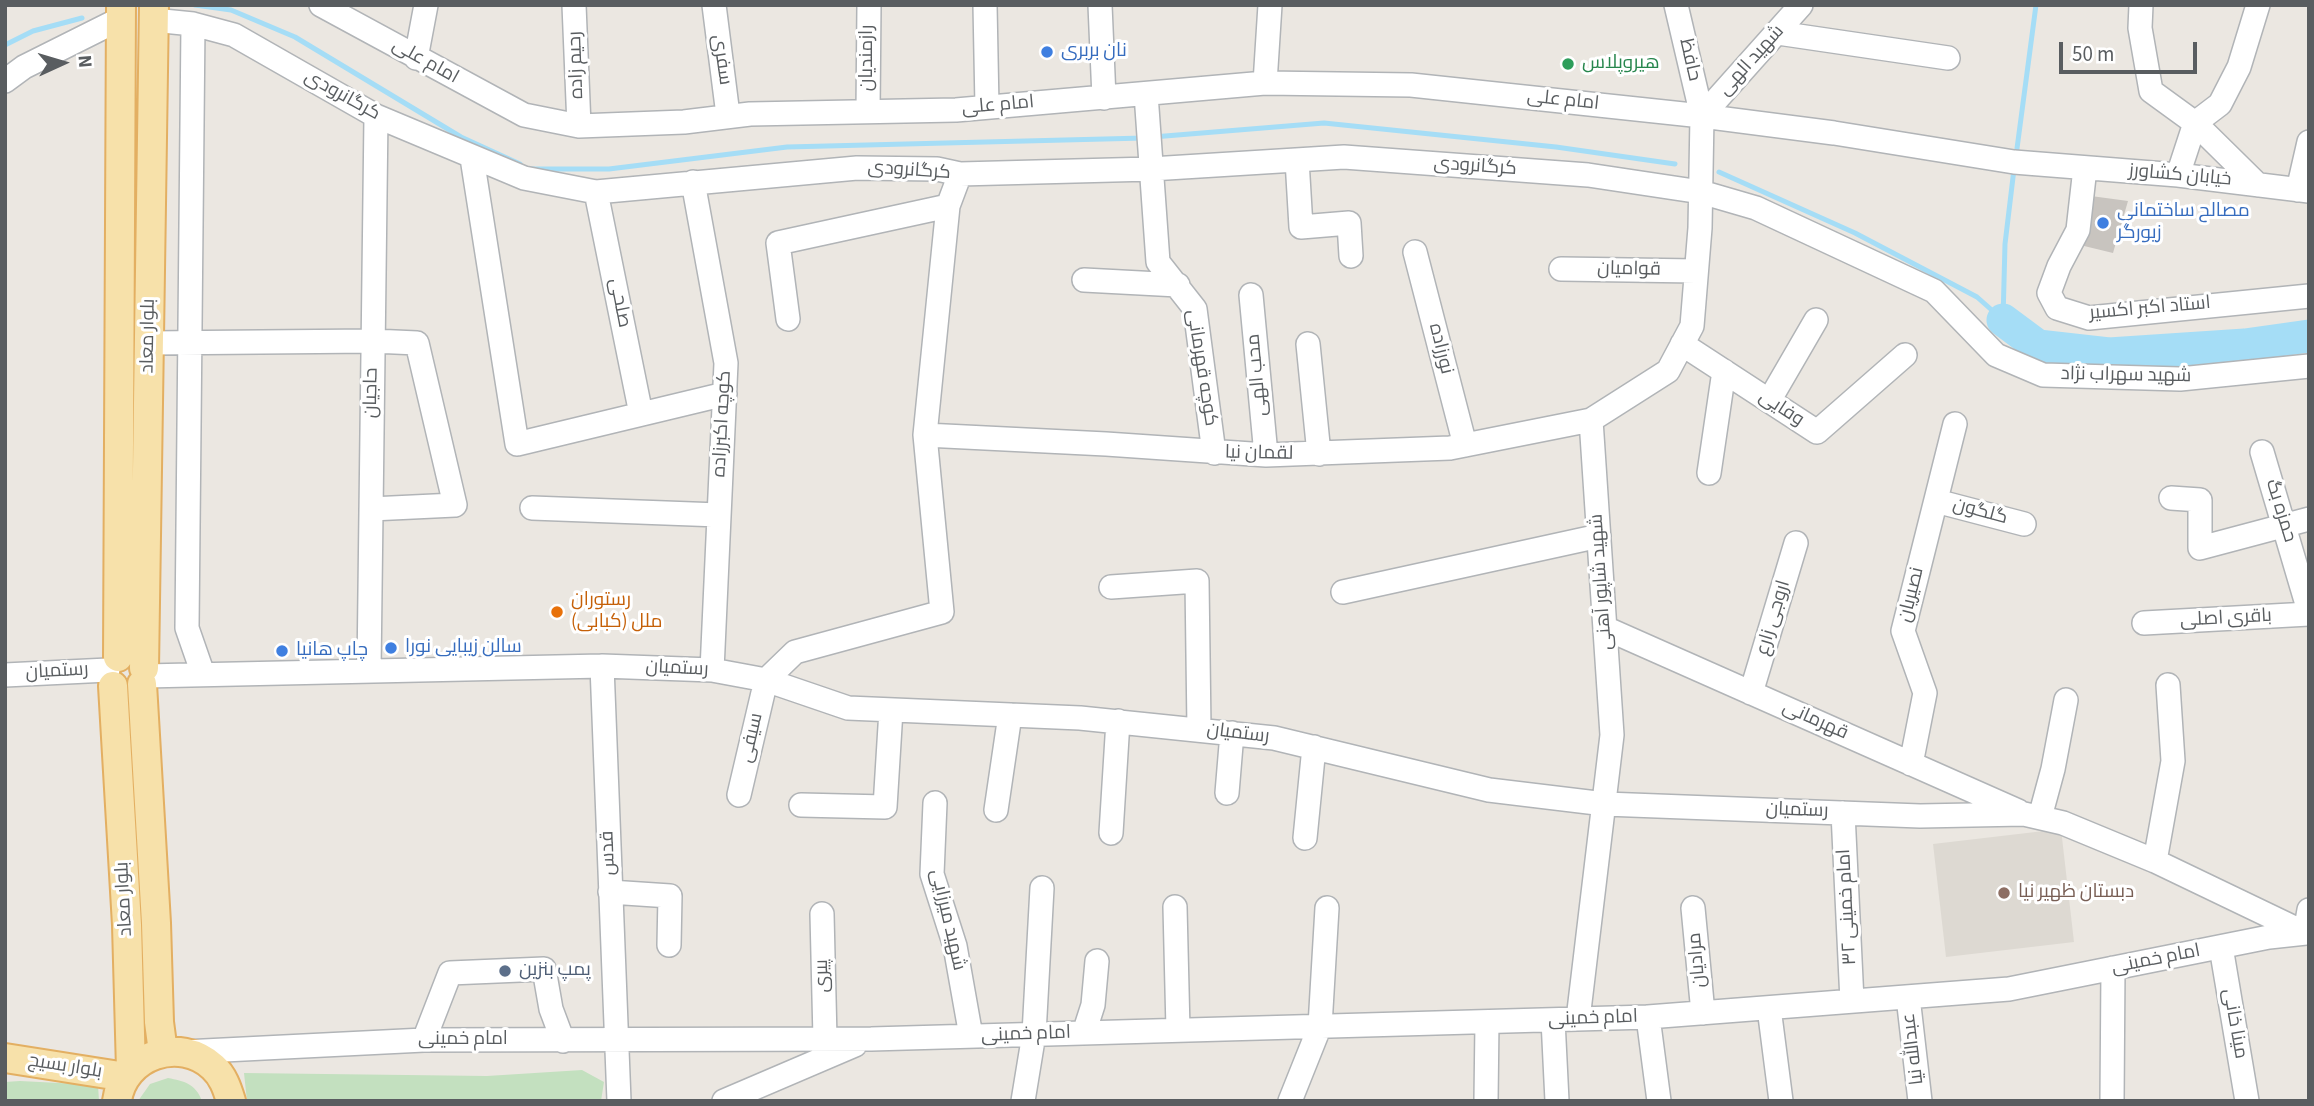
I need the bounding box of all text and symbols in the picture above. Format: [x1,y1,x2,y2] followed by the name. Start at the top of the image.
[1714,21,1790,101] street label: شهید الهی
[857,25,879,91] street label: رازمندیان
[28,28,98,98] north arrow
[2062,28,2200,72] scale bar
[564,31,590,99] street label: رحیم زاده
[706,33,736,87] street label: سفری
[388,34,462,90] street label: امام علی
[1673,37,1705,83] street label: حافظ
[2072,39,2114,69] text: 50 m
[1061,41,1127,63] place label: نان بربری
[1039,44,1055,60] marker: نان بربری
[1582,53,1660,75] place label: هیروپلاس
[71,54,98,69] text: N
[1560,56,1576,72] marker: هیروپلاس
[300,66,384,126] street label: کرگانرودی
[1526,86,1600,116] street label: امام علی
[961,91,1035,121] street label: امام علی
[1433,153,1517,181] street label: کرگانرودی
[867,157,951,185] street label: کرگانرودی
[2128,160,2232,192] street label: خیابان کشاورز
[2117,201,2250,245] place label: مصالح ساختمانی زیورگر
[2095,215,2111,231] marker: مصالح ساختمانی زیورگر
[1597,258,1661,282] street label: قوامیان
[603,276,635,330] street label: صلحی
[2088,292,2212,326] street label: استاد اکبر اکسیر
[137,298,161,374] street label: بلوار معاد
[1181,308,1221,428] street label: کوچه قهرمانی
[1423,321,1457,377] street label: نورزاده
[1243,333,1273,417] street label: محب الهی
[2060,363,2192,389] street label: شهید سهراب نژاد
[360,368,384,418] street label: حاجیان
[709,370,737,478] street label: کوچه اکبرزاده
[1754,386,1808,432] street label: وفایی
[1225,442,1293,466] street label: لقمان نیا
[2260,477,2300,545] street label: حمزه بگ
[1950,494,2010,530] street label: گلگون
[1586,513,1618,651] street label: شهید شاپور آهنی
[1894,565,1930,625] street label: نصیریان
[1752,578,1796,658] street label: اروجی زارع
[571,590,663,634] place label: رستوران ملل (کبابی)
[549,604,565,620] marker: رستوران ملل (کبابی)
[2179,605,2273,633] street label: باقری اصلی
[405,637,522,659] place label: سالن زیبایی نورا
[296,640,368,662] place label: چاپ هانیا
[383,640,399,656] marker: سالن زیبایی نورا
[274,643,290,659] marker: چاپ هانیا
[645,656,709,682] street label: رستمیان
[25,659,89,685] street label: رستمیان
[1779,696,1851,746] street label: قهرمانی
[735,711,769,765] street label: سیفی
[1205,719,1271,749] street label: رستمیان
[1765,799,1829,823] street label: رستمیان
[597,830,621,876] street label: قدس
[1834,848,1862,966] street label: امام خمینی ۳۲
[112,861,138,937] street label: بلوار معاد
[924,867,970,973] street label: شهید میرزایی
[2018,882,2134,904] place label: دبستان ظهیر نیا
[1996,885,2012,901] marker: دبستان ظهیر نیا
[1684,931,1712,989] street label: مرادیان
[2110,940,2202,980] street label: امام خمینی
[811,959,835,993] street label: پیری
[519,960,591,982] place label: پمپ بنزین
[497,963,513,979] marker: پمپ بنزین
[2217,987,2251,1061] street label: مینا خانی
[1548,1006,1638,1032] street label: امام خمینی
[1898,1012,1930,1086] street label: عبدالله نیا
[981,1022,1071,1048] street label: امام خمینی
[418,1029,508,1051] street label: امام خمینی
[26,1050,104,1084] street label: بلوار بسیج

